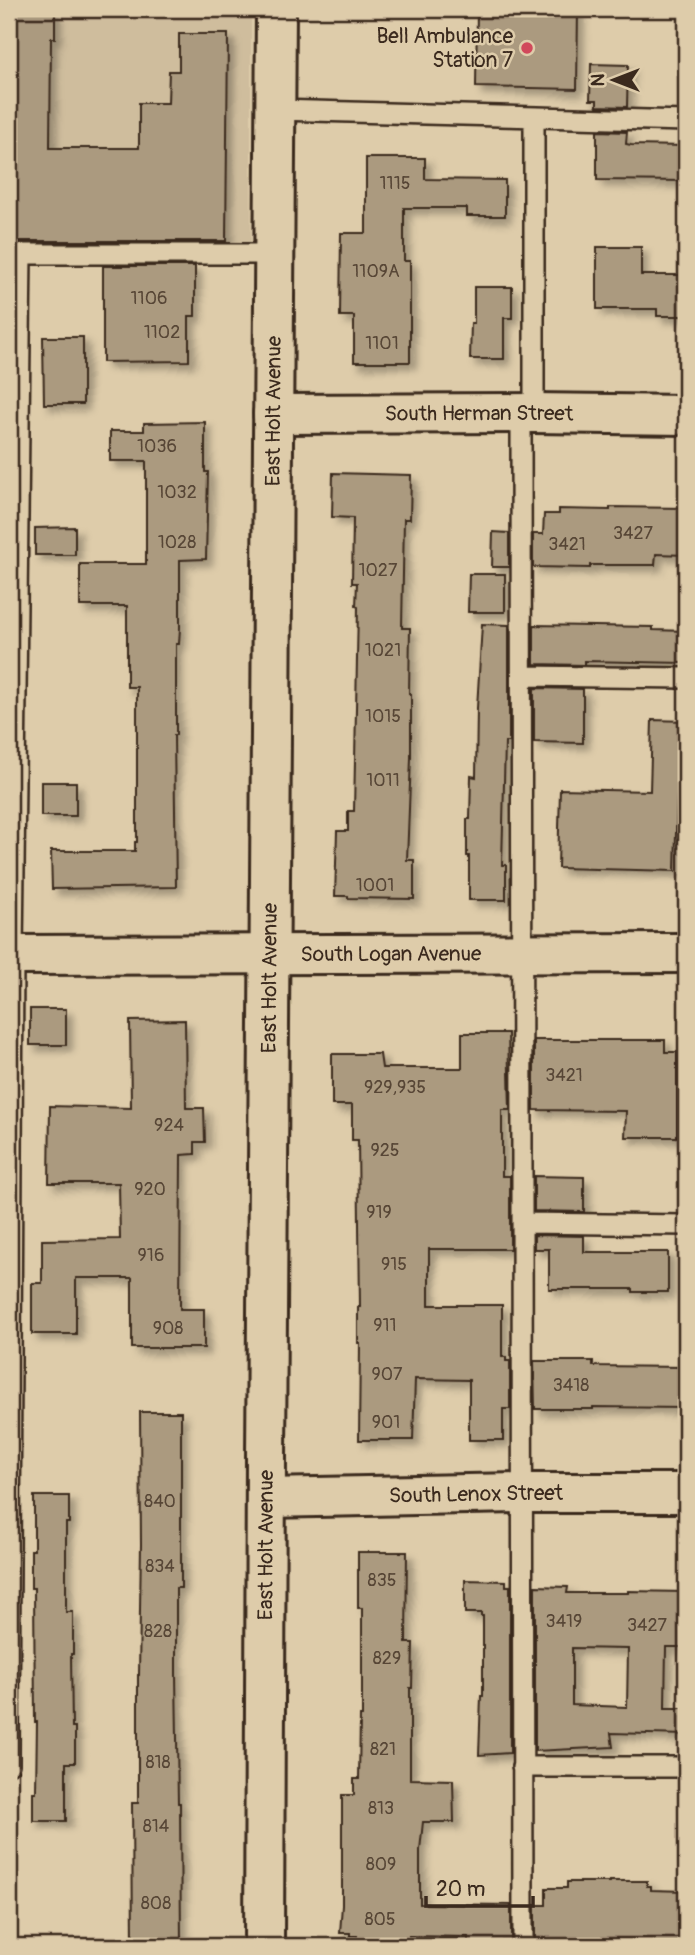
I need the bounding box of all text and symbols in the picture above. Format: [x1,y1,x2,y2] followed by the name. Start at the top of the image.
[376,23,514,74] place label: Bell Ambulance Station 7
[519,40,535,56] marker: Bell Ambulance Station 7
[580,46,650,116] north arrow
[586,73,610,86] text: N
[380,172,410,195] house number: 1115
[352,260,400,283] house number: 1109A
[131,287,167,310] house number: 1106
[144,321,180,344] house number: 1102
[365,332,399,355] house number: 1101
[259,335,287,486] street label: East Holt Avenue
[385,399,574,427] street label: South Herman Street
[137,435,177,458] house number: 1036
[157,481,197,504] house number: 1032
[613,522,654,545] house number: 3427
[158,531,196,554] house number: 1028
[548,533,586,556] house number: 3421
[359,559,398,582] house number: 1027
[365,639,401,662] house number: 1021
[365,705,401,728] house number: 1015
[366,769,400,792] house number: 1011
[356,874,394,897] house number: 1001
[255,902,283,1053] street label: East Holt Avenue
[301,940,482,968] street label: South Logan Avenue
[545,1064,583,1087] house number: 3421
[364,1076,426,1099] house number: 929,935
[154,1114,184,1137] house number: 924
[370,1139,400,1162] house number: 925
[134,1178,166,1201] house number: 920
[366,1201,392,1224] house number: 919
[138,1244,164,1267] house number: 916
[381,1253,407,1276] house number: 915
[373,1314,397,1337] house number: 911
[153,1317,183,1340] house number: 908
[371,1363,403,1386] house number: 907
[553,1374,589,1397] house number: 3418
[372,1411,400,1434] house number: 901
[252,1469,279,1620] street label: East Holt Avenue
[389,1479,564,1509] street label: South Lenox Street
[144,1490,176,1513] house number: 840
[145,1555,175,1578] house number: 834
[368,1569,396,1592] house number: 835
[546,1610,582,1633] house number: 3419
[627,1614,668,1637] house number: 3427
[144,1620,172,1643] house number: 828
[373,1647,401,1670] house number: 829
[370,1738,396,1761] house number: 821
[145,1751,171,1774] house number: 818
[368,1797,394,1820] house number: 813
[143,1815,170,1838] house number: 814
[366,1853,396,1876] house number: 809
[426,1864,532,1908] scale bar
[436,1876,485,1903] text: 20 m
[141,1892,171,1915] house number: 808
[364,1908,396,1931] house number: 805

